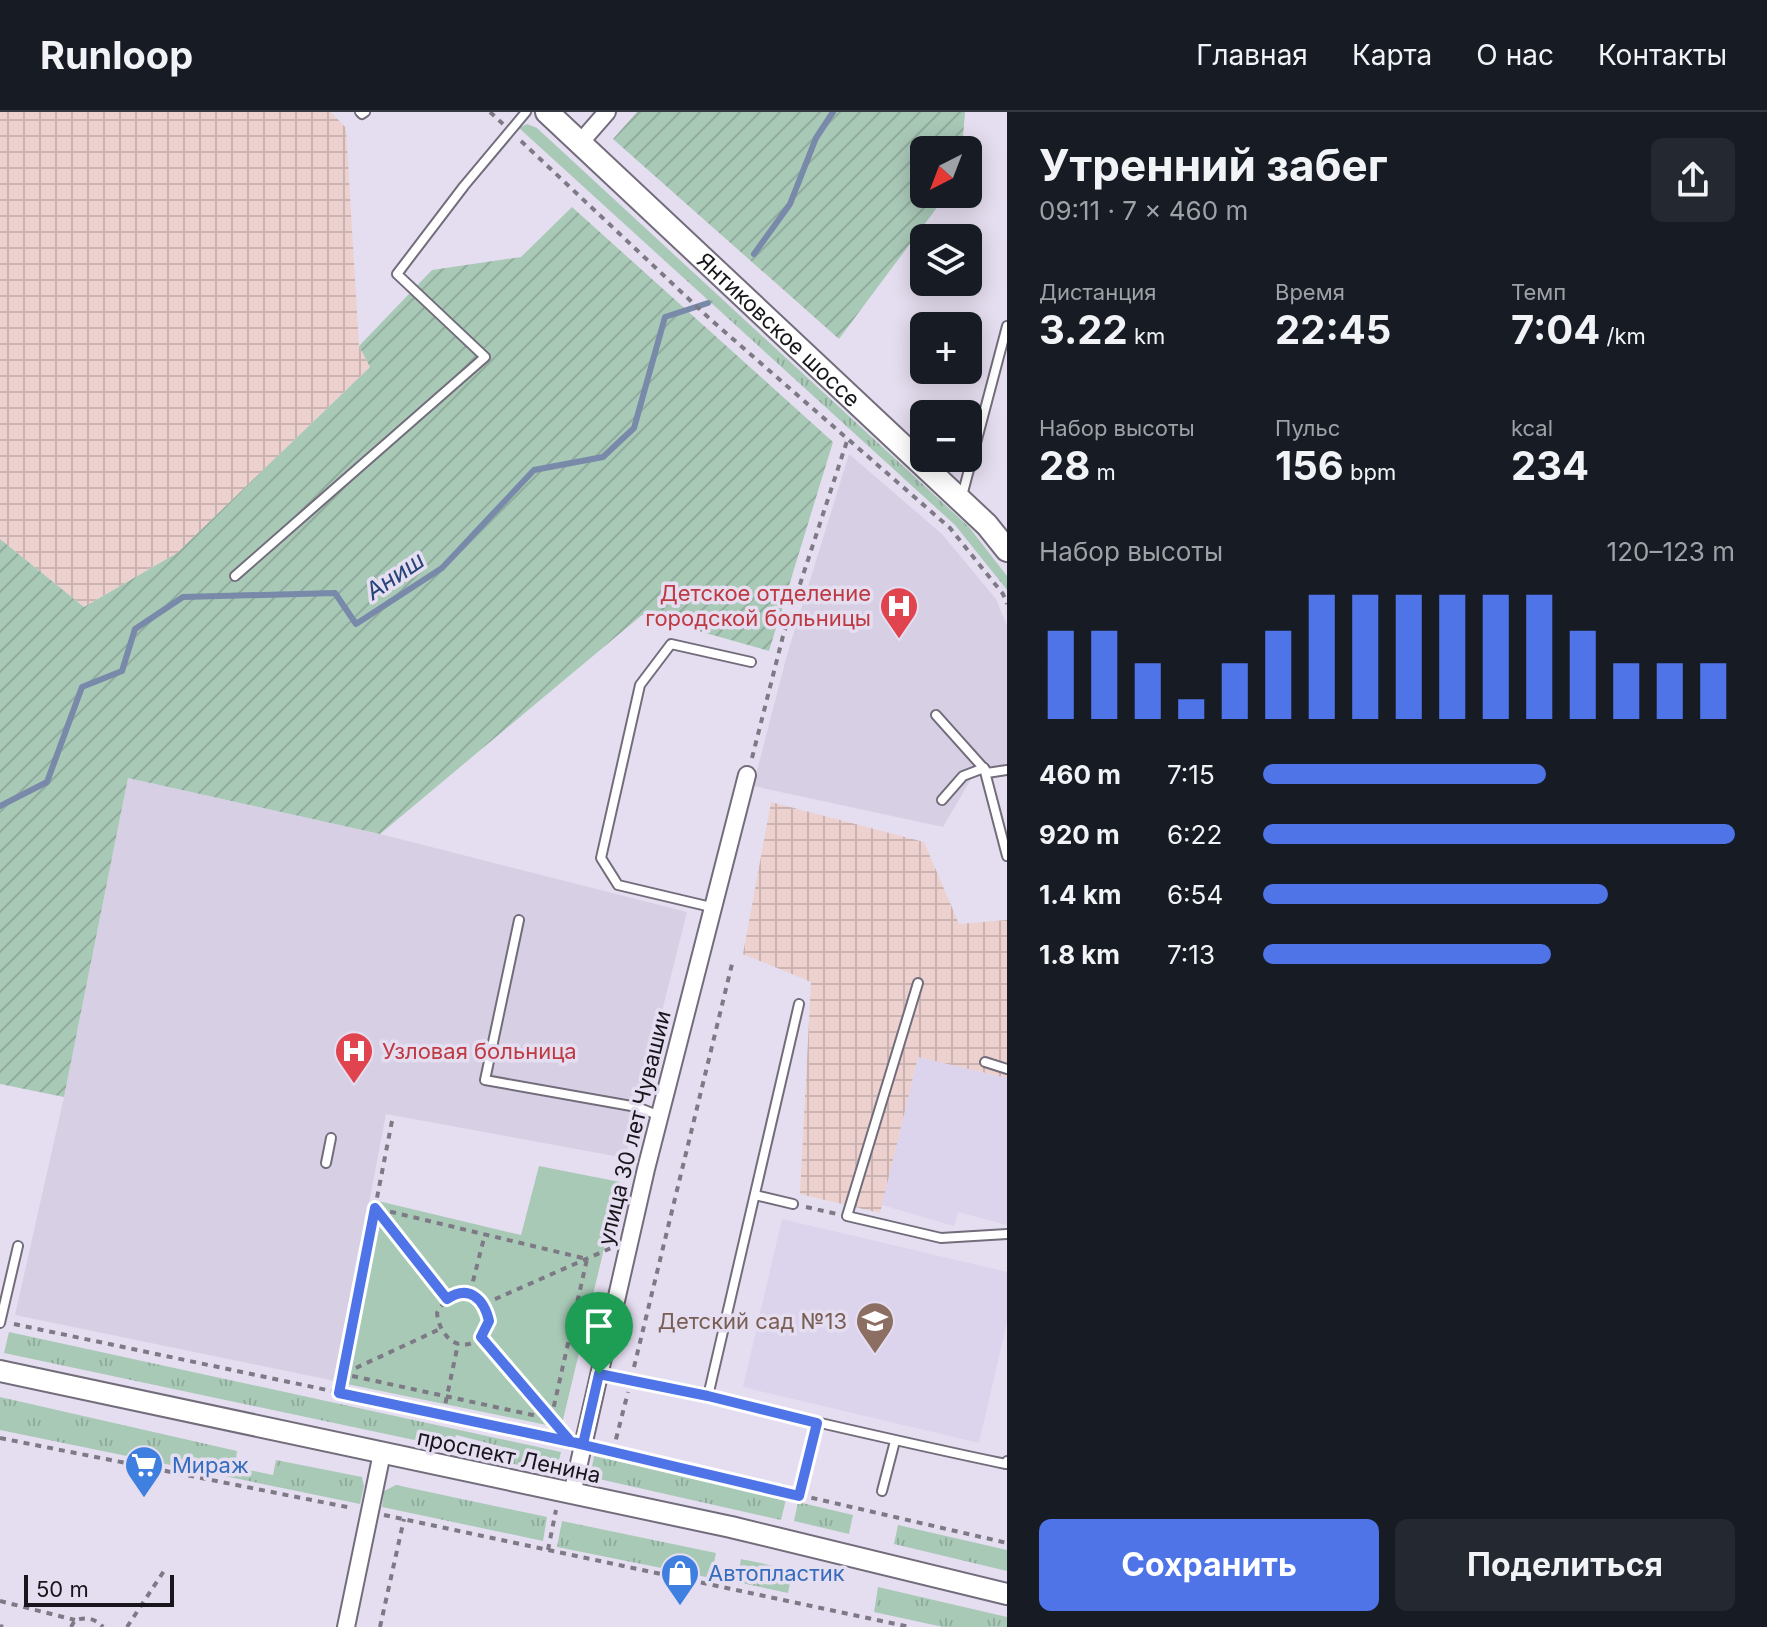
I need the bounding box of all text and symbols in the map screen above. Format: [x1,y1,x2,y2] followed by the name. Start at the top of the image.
[40,32,193,78] text: Runloop
[1196,38,1308,72] text: Главная
[1352,38,1432,72] text: Карта
[1476,38,1554,72] text: О нас
[1598,38,1727,72] text: Контакты
[910,136,982,208] north arrow
[910,136,982,472] map controls
[1039,138,1388,192] text: Утренний забег
[1651,138,1735,222] button: share
[1039,195,1248,226] text: 09:11 · 7 × 460 m
[910,224,982,296] button: layers
[692,247,866,412] street label: Янтиковское шоссе
[1039,279,1157,305] text: Дистанция
[1275,279,1345,305] text: Время
[1511,279,1566,305] text: Темп
[1039,305,1128,354] text: 3.22
[1275,305,1391,354] text: 22:45
[1511,305,1600,354] text: 7:04
[910,312,982,384] button: +
[1128,323,1165,349] text: km
[1600,323,1646,349] text: /km
[910,400,982,472] button: −
[1039,415,1195,441] text: Набор высоты
[1275,415,1340,441] text: Пульс
[1511,415,1553,441] text: kcal
[1039,441,1090,490] text: 28
[1275,441,1344,490] text: 156
[1511,441,1589,490] text: 234
[1090,459,1116,485] text: m
[1344,459,1396,485] text: bpm
[1039,536,1223,567] text: Набор высоты
[1607,536,1735,567] text: 120–123 m
[359,545,430,606] water label: Аниш
[645,580,871,631] place label: Детское отделение городской больницы
[878,585,920,640] hospital icon: Детское отделение городской больницы
[1039,759,1121,790] text: 460 m
[1167,759,1215,790] text: 7:15
[1039,819,1120,850] text: 920 m
[1167,819,1222,850] text: 6:22
[1039,879,1121,910] text: 1.4 km
[1167,879,1223,910] text: 6:54
[1039,939,1120,970] text: 1.8 km
[1167,939,1215,970] text: 7:13
[592,1008,676,1248] street label: улица 30 лет Чувашии
[333,1030,375,1085] hospital icon: Узловая больница
[382,1038,577,1064] place label: Узловая больница
[565,1292,633,1374] pin
[854,1300,896,1355] school or university icon: Детский сад №13
[577,1304,621,1348] icon: arrive
[658,1308,847,1334] place label: Детский сад №13
[415,1424,603,1488] street label: проспект Ленина
[123,1444,165,1499] supermarket icon: Мираж
[172,1452,249,1478] place label: Мираж
[1039,1519,1379,1611] button: Сохранить
[1395,1519,1735,1611] button: Поделиться
[659,1552,701,1607] shop icon: Автопластик
[708,1560,845,1586] place label: Автопластик
[24,1571,174,1607] scale bar
[36,1576,89,1602] text: 50 m

